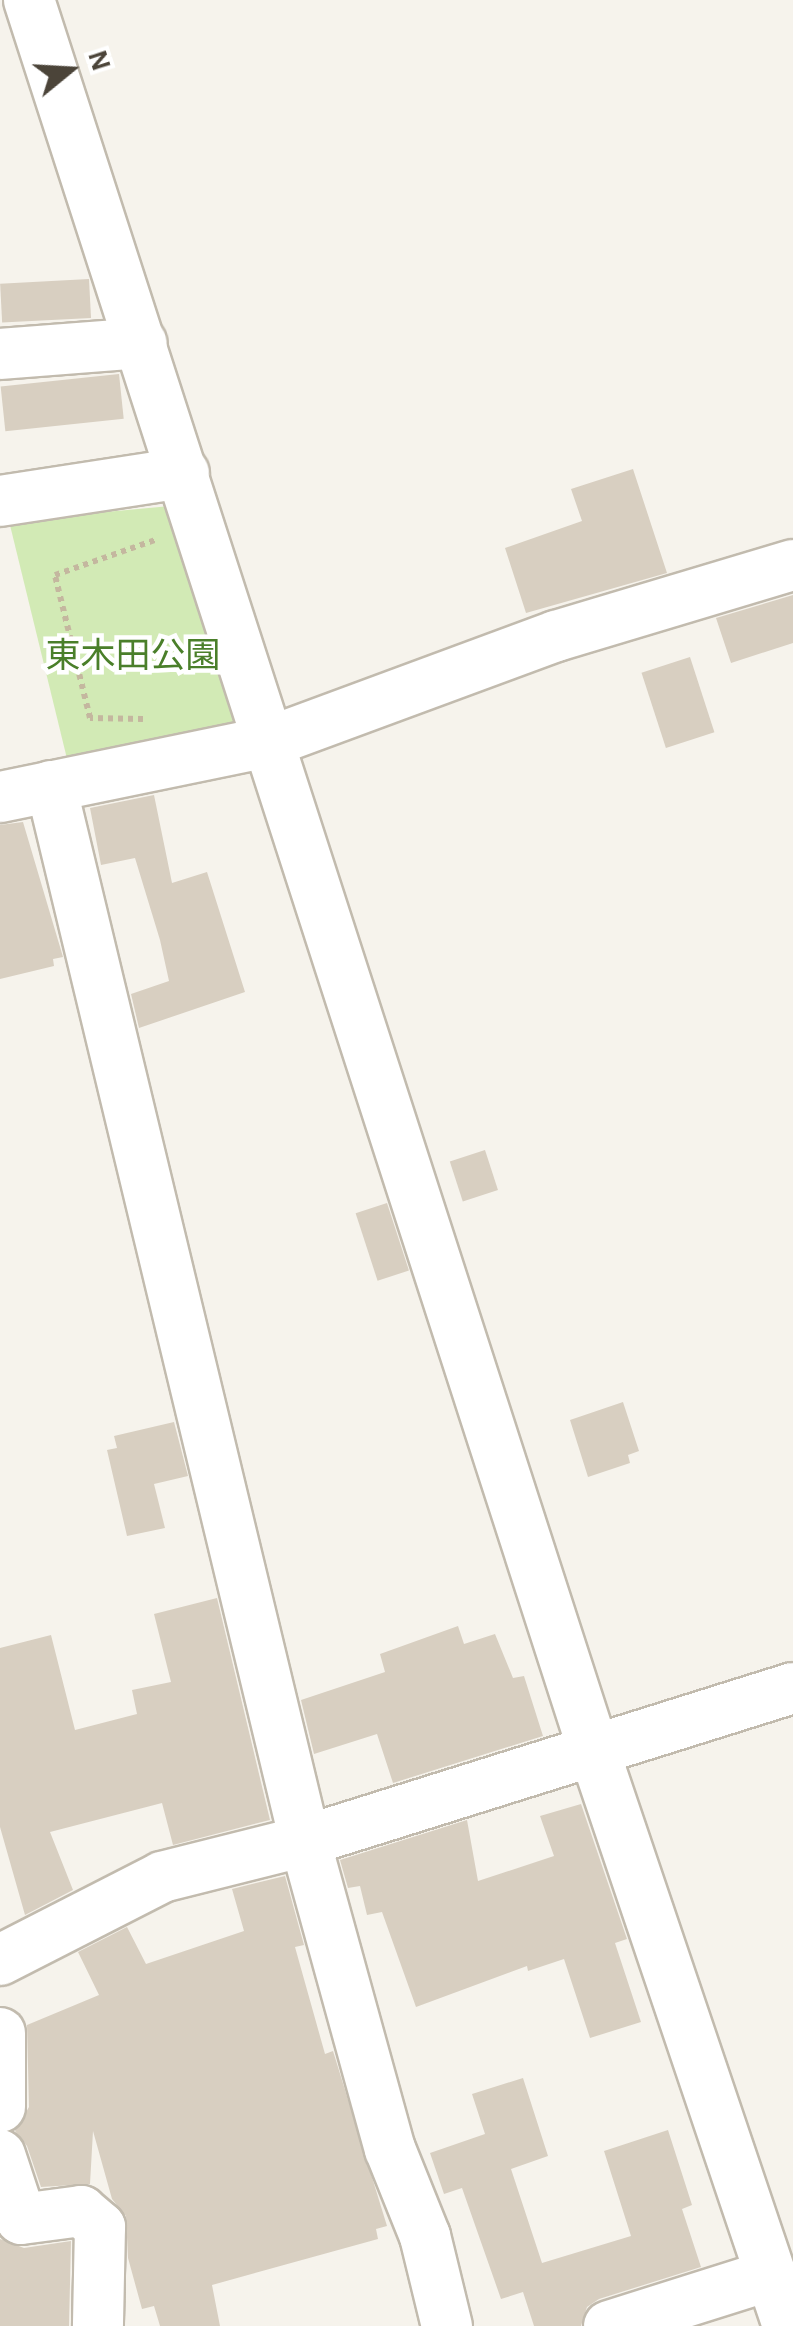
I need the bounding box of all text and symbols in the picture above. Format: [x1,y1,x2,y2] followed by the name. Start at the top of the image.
[20,20,120,120] north arrow
[82,47,115,74] text: N
[46,636,220,678] park label: 東木田公園

